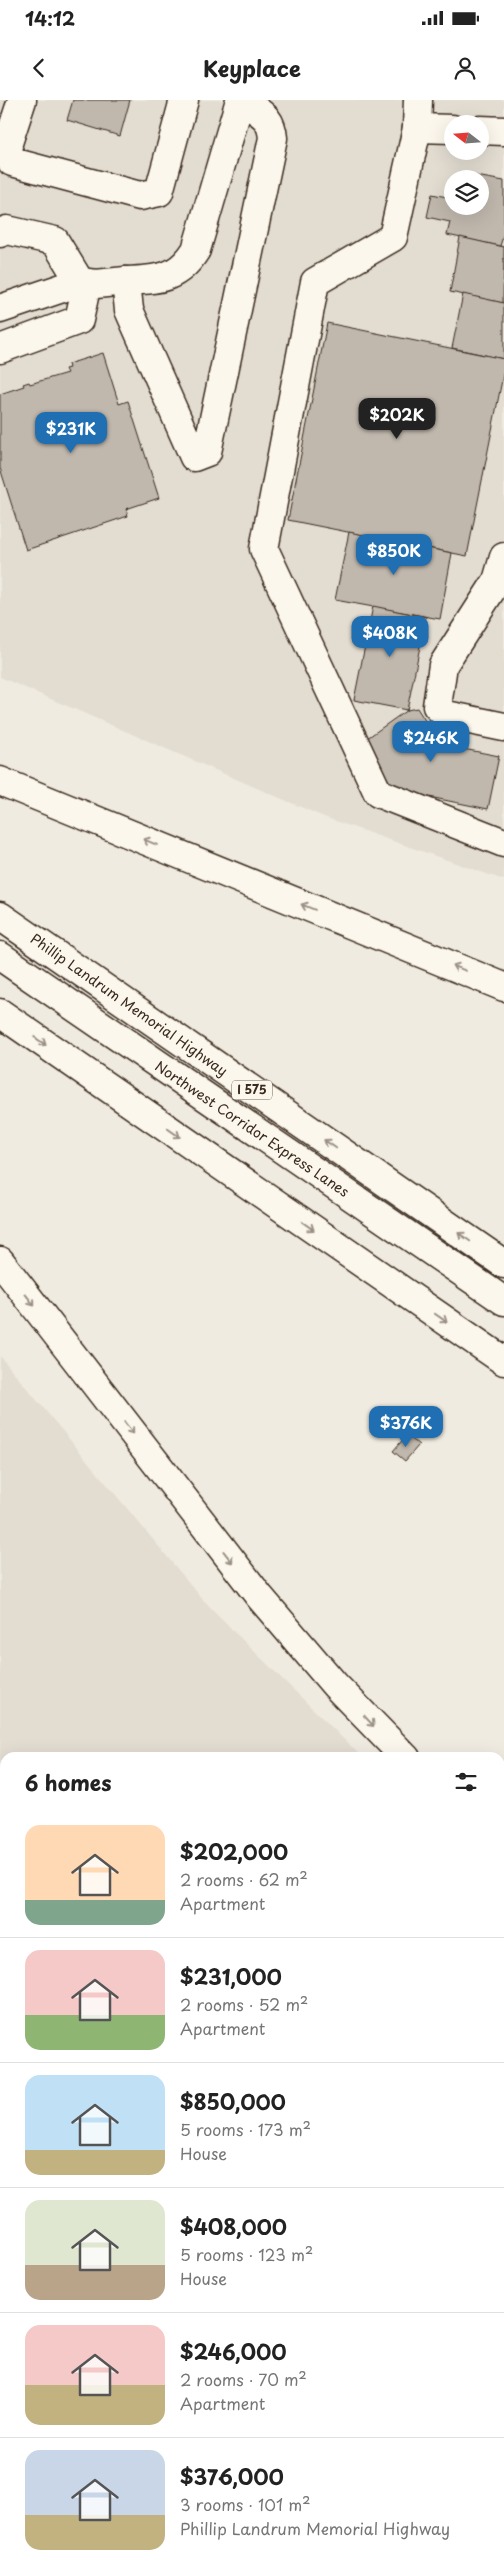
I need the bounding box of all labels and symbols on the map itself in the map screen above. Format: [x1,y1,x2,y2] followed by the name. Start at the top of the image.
[444,115,489,160] north arrow
[362,398,432,440] pin: $202K
[36,412,106,454] pin: $231K
[359,534,429,576] pin: $850K
[355,616,425,658] pin: $408K
[396,720,466,763] pin: $246K
[143,837,158,846] one-way arrow
[301,901,316,910] one-way arrow
[27,928,232,1081] street label: Phillip Landrum Memorial Highway
[452,963,467,972] one-way arrow
[33,1036,47,1046] one-way arrow
[151,1056,354,1202] street label: Northwest Corridor Express Lanes
[232,1080,272,1100] road number: I 575
[167,1128,181,1138] one-way arrow
[324,1139,338,1149] one-way arrow
[300,1221,314,1231] one-way arrow
[457,1232,471,1242] one-way arrow
[24,1293,35,1306] one-way arrow
[434,1313,448,1323] one-way arrow
[371,1406,441,1448] pin: $376K
[124,1421,135,1434] one-way arrow
[223,1550,234,1563] one-way arrow
[363,1714,375,1727] one-way arrow

